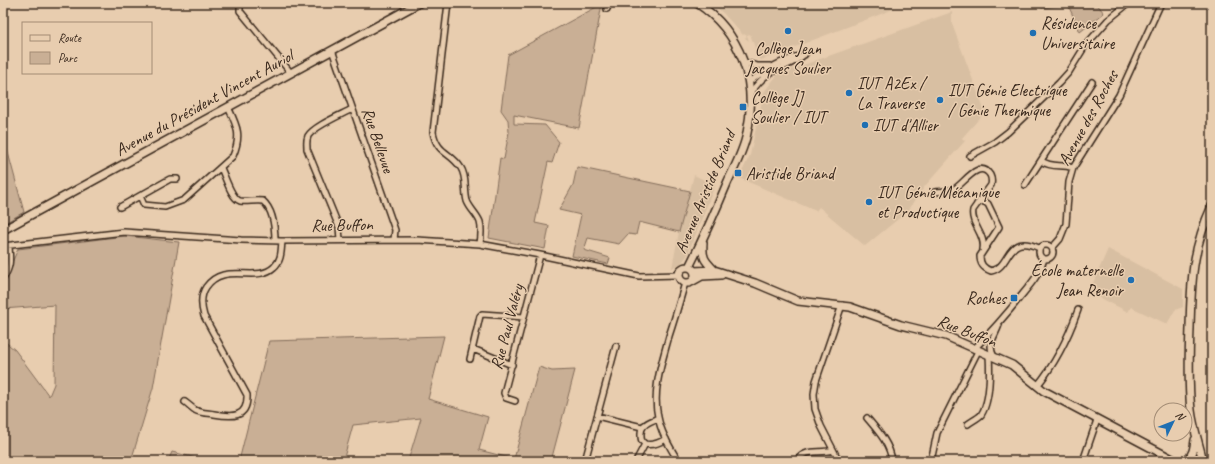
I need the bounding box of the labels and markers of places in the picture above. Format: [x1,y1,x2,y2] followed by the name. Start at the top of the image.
[1041,13,1116,54] place label: Résidence Universitaire
[783,26,793,36] marker: Collège Jean Jacques Soulier
[1028,28,1038,38] marker: Résidence Universitaire
[745,38,832,79] place label: Collège Jean Jacques Soulier
[857,73,928,114] place label: IUT A2Ex / La Traverse
[948,80,1068,121] place label: IUT Génie Electrique / Génie Thermique
[751,87,829,128] place label: Collège JJ Soulier / IUT
[844,88,854,98] marker: IUT A2Ex / La Traverse
[935,95,945,105] marker: IUT Génie Electrique / Génie Thermique
[738,102,748,112] marker: Collège JJ Soulier / IUT
[873,115,940,136] place label: IUT d'Allier
[860,120,870,130] marker: IUT d'Allier
[746,163,836,184] place label: Aristide Briand
[733,168,743,178] marker: Aristide Briand
[877,182,1000,223] place label: IUT Génie Mécanique et Productique
[864,197,874,207] marker: IUT Génie Mécanique et Productique
[1031,259,1125,301] place label: École maternelle Jean Renoir
[1126,275,1136,285] marker: École maternelle Jean Renoir
[966,288,1008,309] place label: Roches
[1009,293,1019,303] marker: Roches

